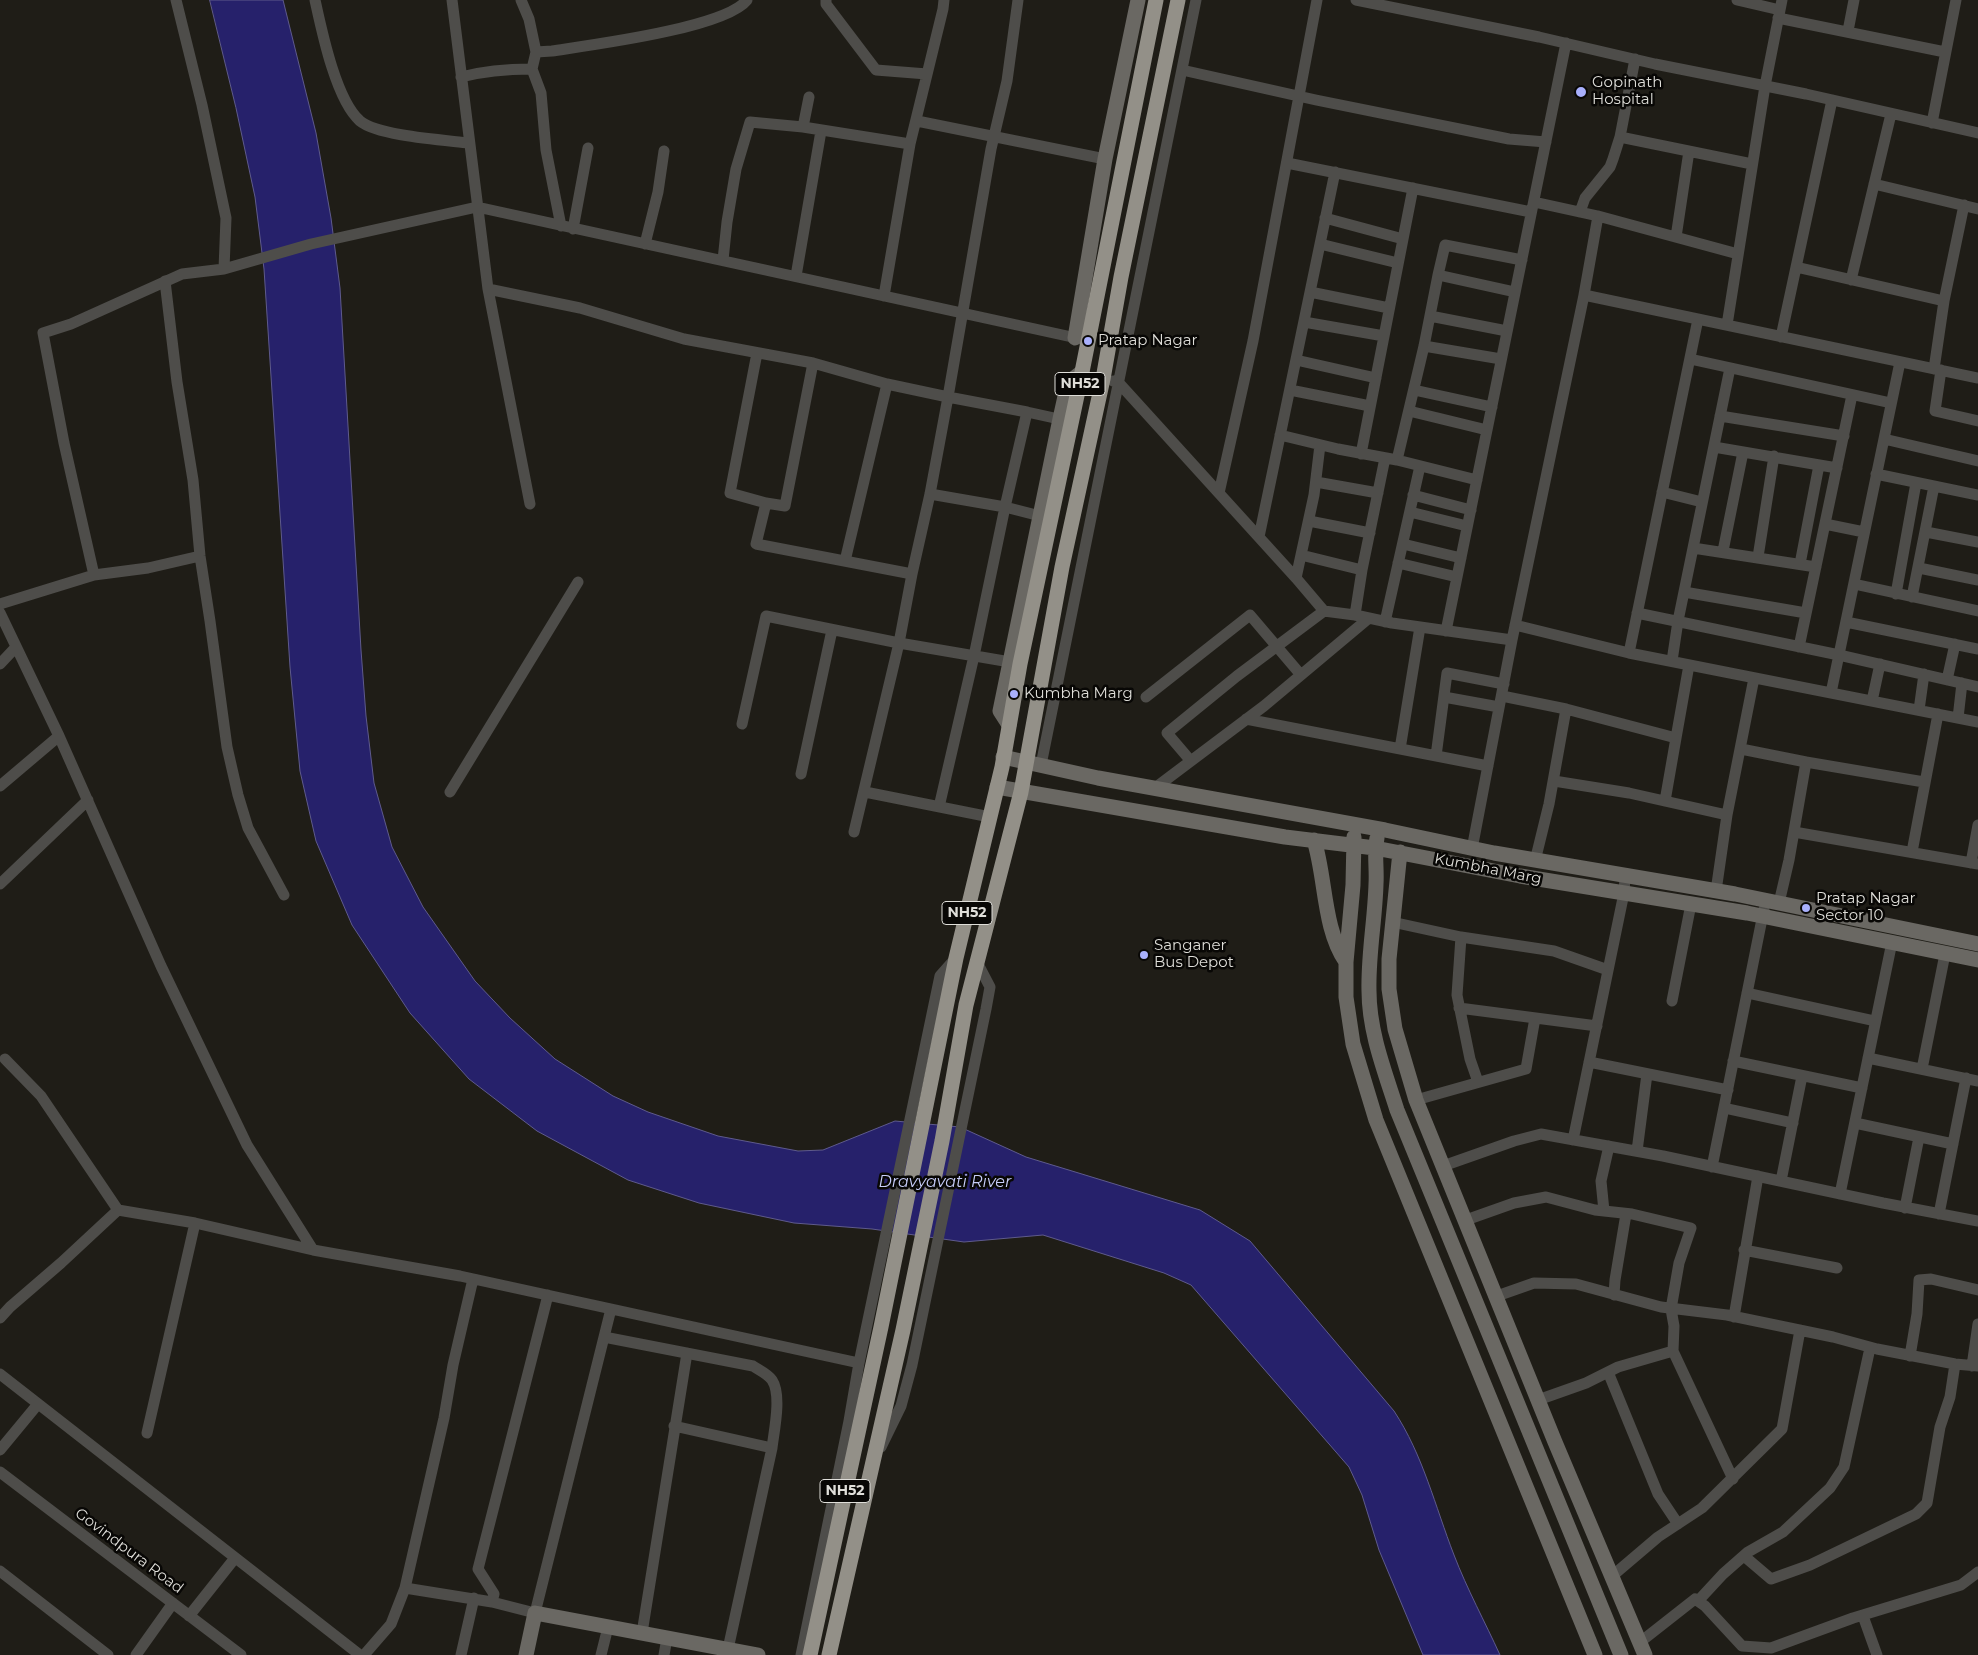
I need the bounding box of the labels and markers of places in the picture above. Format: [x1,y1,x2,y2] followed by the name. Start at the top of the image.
[1592,74,1662,109] place label: Gopinath Hospital
[1574,85,1588,99] marker: Gopinath Hospital
[1098,332,1198,350] place label: Pratap Nagar
[1082,335,1094,347] marker: Pratap Nagar
[1024,685,1133,703] place label: Kumbha Marg
[1008,688,1020,700] marker: Kumbha Marg
[1816,890,1916,925] place label: Pratap Nagar Sector 10
[1800,902,1812,914] marker: Pratap Nagar Sector 10
[1154,937,1234,972] place label: Sanganer Bus Depot
[1138,949,1150,961] marker: Sanganer Bus Depot

